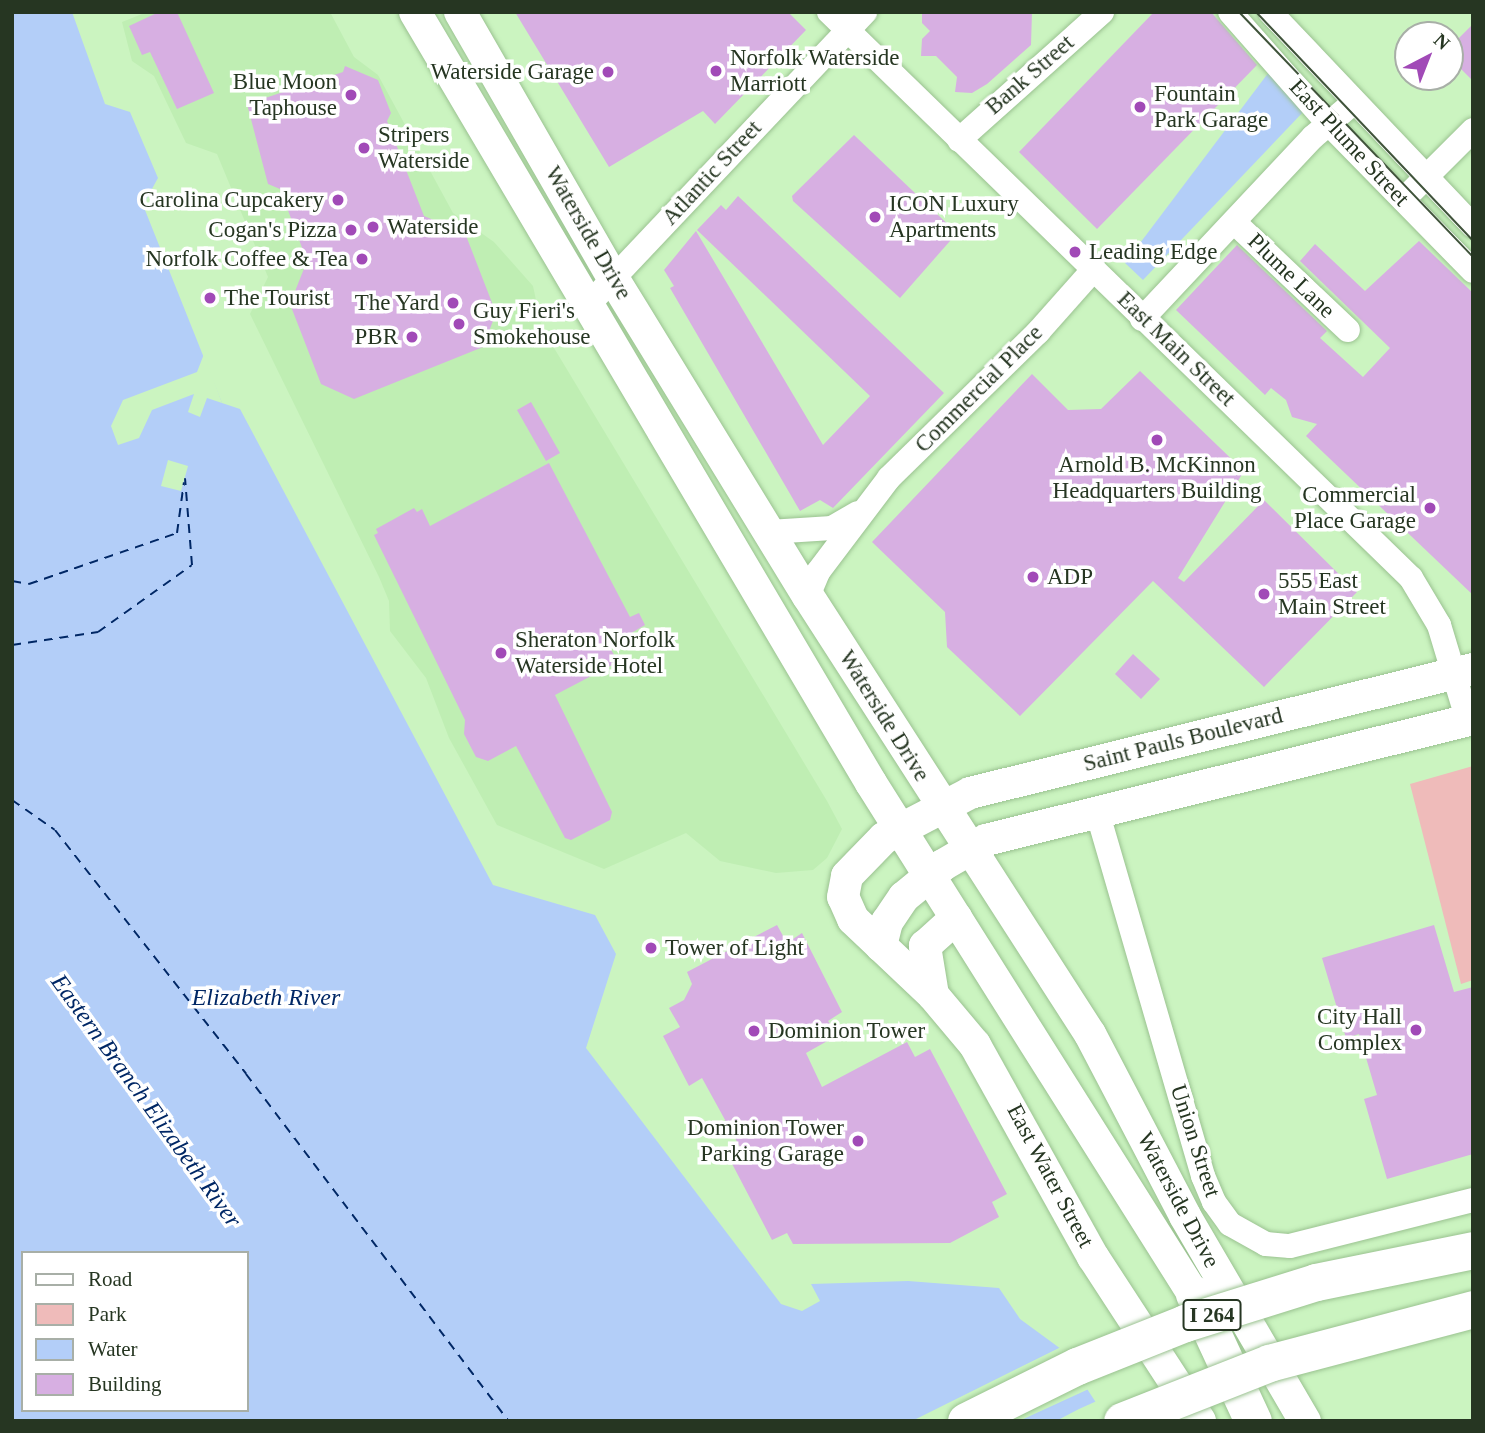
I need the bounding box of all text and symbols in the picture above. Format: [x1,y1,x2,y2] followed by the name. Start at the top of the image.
[1394,21,1464,91] north arrow
[980,29,1080,121] street label: Bank Street
[1430,29,1454,54] text: N
[730,44,900,98] place label: Norfolk Waterside Marriott
[430,58,594,86] place label: Waterside Garage
[708,63,724,79] marker: Norfolk Waterside Marriott
[600,64,616,80] marker: Waterside Garage
[233,68,337,122] place label: Blue Moon Taphouse
[1283,74,1415,212] street label: East Plume Street
[1154,80,1268,134] place label: Fountain Park Garage
[343,87,359,103] marker: Blue Moon Taphouse
[1132,99,1148,115] marker: Fountain Park Garage
[656,115,768,231] street label: Atlantic Street
[378,121,469,175] place label: Stripers Waterside
[356,140,372,156] marker: Stripers Waterside
[539,161,637,305] street label: Waterside Drive
[139,186,324,214] place label: Carolina Cupcakery
[889,190,1019,244] place label: ICON Luxury Apartments
[330,192,346,208] marker: Carolina Cupcakery
[867,209,883,225] marker: ICON Luxury Apartments
[387,213,478,241] place label: Waterside
[208,216,337,244] place label: Cogan's Pizza
[365,219,381,235] marker: Waterside
[343,222,359,238] marker: Cogan's Pizza
[1242,228,1340,324] street label: Plume Lane
[1089,238,1217,266] place label: Leading Edge
[1067,244,1083,260] marker: Leading Edge
[145,245,348,273] place label: Norfolk Coffee & Tea
[354,251,370,267] marker: Norfolk Coffee & Tea
[224,284,330,312] place label: The Tourist
[1111,286,1241,412] street label: East Main Street
[354,289,439,317] place label: The Yard
[202,290,218,306] marker: The Tourist
[445,295,461,311] marker: The Yard
[473,297,591,351] place label: Guy Fieri's Smokehouse
[451,316,467,332] marker: Guy Fieri's Smokehouse
[909,319,1049,459] street label: Commercial Place
[355,323,398,351] place label: PBR
[404,329,420,345] marker: PBR
[1149,432,1165,448] marker: Arnold B. McKinnon Headquarters Building
[1053,451,1261,505] place label: Arnold B. McKinnon Headquarters Building
[1294,481,1416,535] place label: Commercial Place Garage
[1422,500,1438,516] marker: Commercial Place Garage
[1047,563,1093,591] place label: ADP
[1278,567,1386,621] place label: 555 East Main Street
[1025,569,1041,585] marker: ADP
[1256,586,1272,602] marker: 555 East Main Street
[515,626,675,680] place label: Sheraton Norfolk Waterside Hotel
[493,645,509,661] marker: Sheraton Norfolk Waterside Hotel
[833,645,935,787] street label: Waterside Drive
[1080,702,1286,778] street label: Saint Pauls Boulevard
[665,934,804,962] place label: Tower of Light
[643,940,659,956] marker: Tower of Light
[44,969,248,1233] water label: Eastern Branch Elizabeth River
[192,984,340,1012] water label: Elizabeth River
[1317,1003,1402,1057] place label: City Hall Complex
[768,1017,925,1045] place label: Dominion Tower
[1408,1022,1424,1038] marker: City Hall Complex
[746,1023,762,1039] marker: Dominion Tower
[1164,1081,1226,1201] street label: Union Street
[1000,1099,1100,1253] street label: East Water Street
[687,1114,844,1168] place label: Dominion Tower Parking Garage
[1131,1128,1225,1272] street label: Waterside Drive
[850,1133,866,1149] marker: Dominion Tower Parking Garage
[21,1251,248,1412] legend
[88,1267,132,1291] text: Road
[1182,1298,1242,1332] road number: I 264
[88,1302,127,1326] text: Park
[88,1337,138,1361] text: Water
[88,1372,162,1396] text: Building

